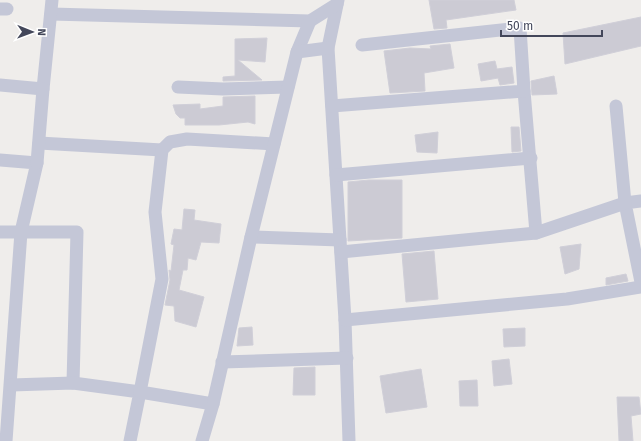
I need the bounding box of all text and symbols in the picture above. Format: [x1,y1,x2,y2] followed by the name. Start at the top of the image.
[12,12,52,52] north arrow
[501,12,602,38] scale bar
[507,19,533,33] text: 50 m
[35,28,48,36] text: N

